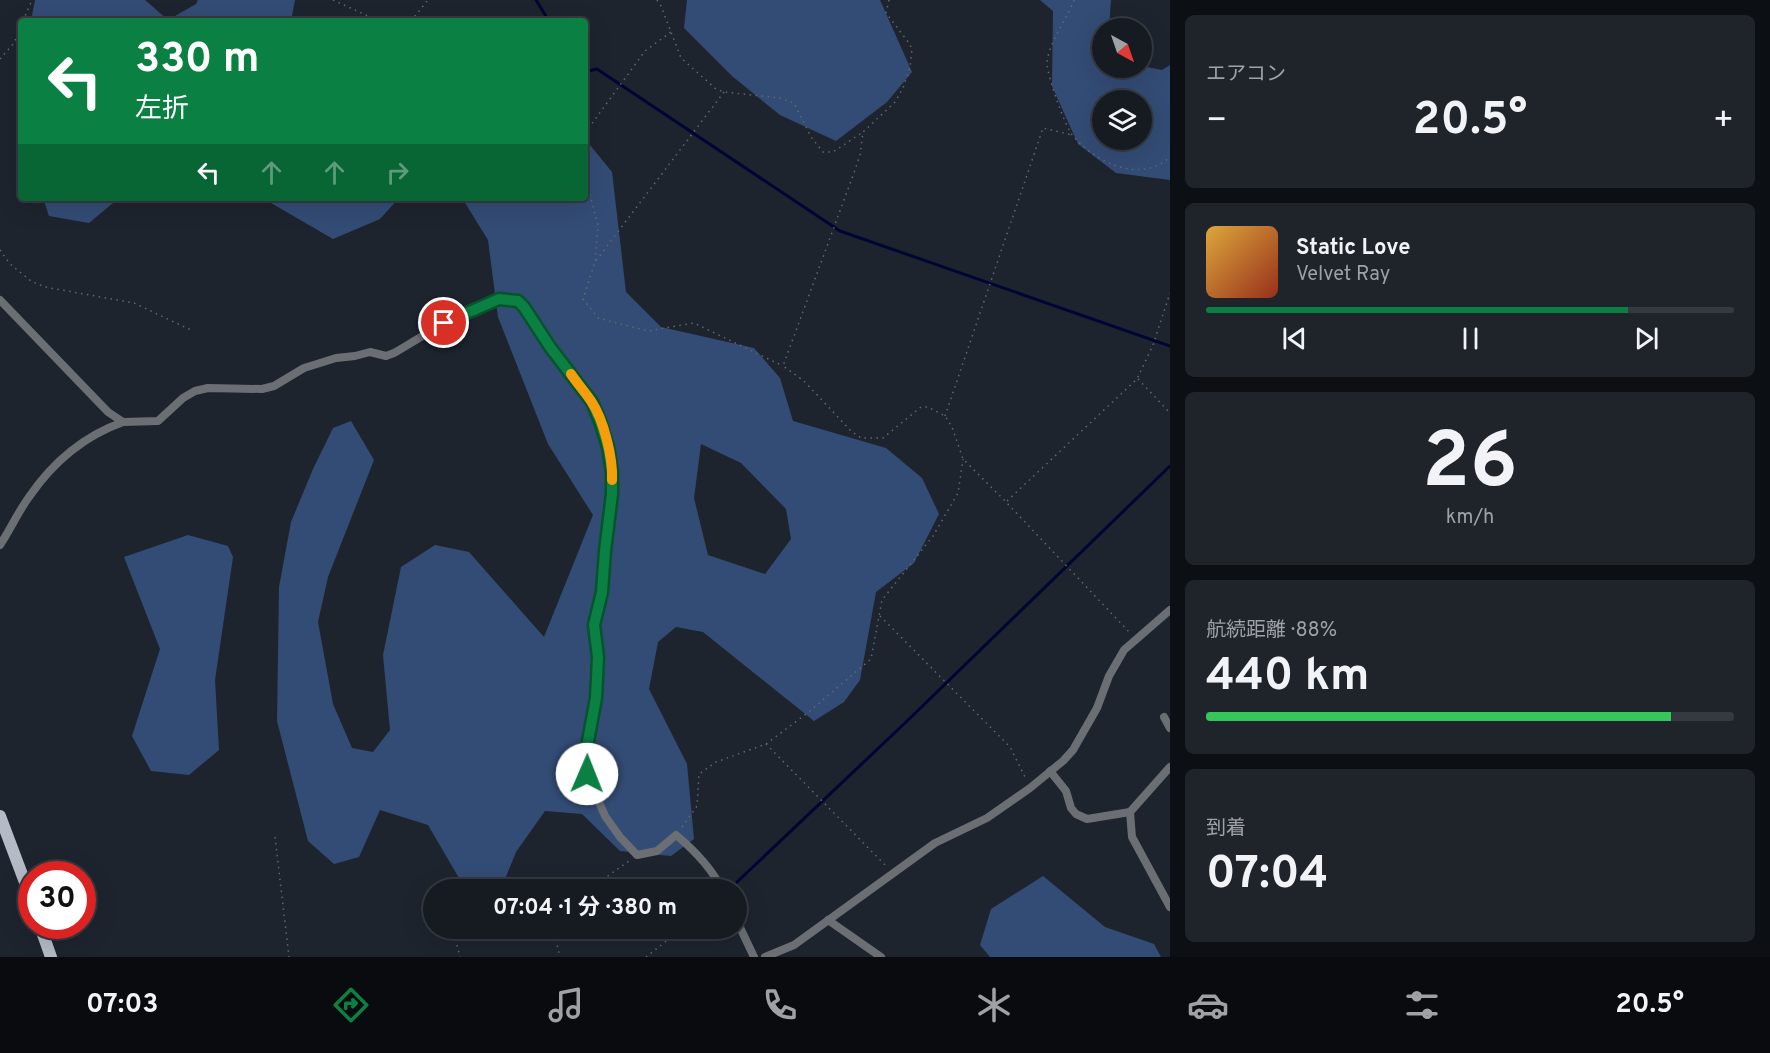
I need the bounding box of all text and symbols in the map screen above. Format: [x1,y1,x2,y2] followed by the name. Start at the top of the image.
[1092,18,1152,78] north arrow
[1092,18,1152,150] map controls
[135,34,260,87] text: 330 m
[36,42,114,120] icon: left
[1206,62,1286,88] text: エアコン
[1092,90,1152,150] button: layers
[135,93,189,127] text: 左折
[1413,93,1527,150] text: 20.5°
[1206,101,1227,143] text: −
[1713,101,1734,143] text: +
[192,156,225,189] icon: left
[255,156,288,189] icon: ahead
[318,156,351,189] icon: ahead
[381,156,414,189] icon: right
[1296,235,1410,262] text: Static Love
[1296,262,1390,288] text: Velvet Ray
[418,297,469,348] pin
[427,306,460,339] icon: arrive
[1278,322,1311,355] icon: previous
[1454,322,1487,355] icon: pause
[1630,322,1663,355] icon: next
[1422,416,1518,515] text: 26
[1446,505,1494,531] text: km/h
[1206,618,1337,644] text: 航続距離 · 88%
[1206,649,1369,706] text: 440 km
[555,742,619,806] position arrow
[1206,816,1246,842] text: 到着
[1206,847,1328,904] text: 07:04
[18,861,96,939] speed limit sign: 30
[493,895,677,922] text: 07:04 · 1 分 · 380 m
[330,984,372,1026] icon: directions
[545,984,587,1026] icon: music
[759,984,801,1026] icon: phone
[973,984,1015,1026] icon: climate
[1187,984,1229,1026] icon: car
[1401,984,1443,1026] icon: filters
[86,988,158,1022] text: 07:03
[1615,988,1684,1022] text: 20.5°

